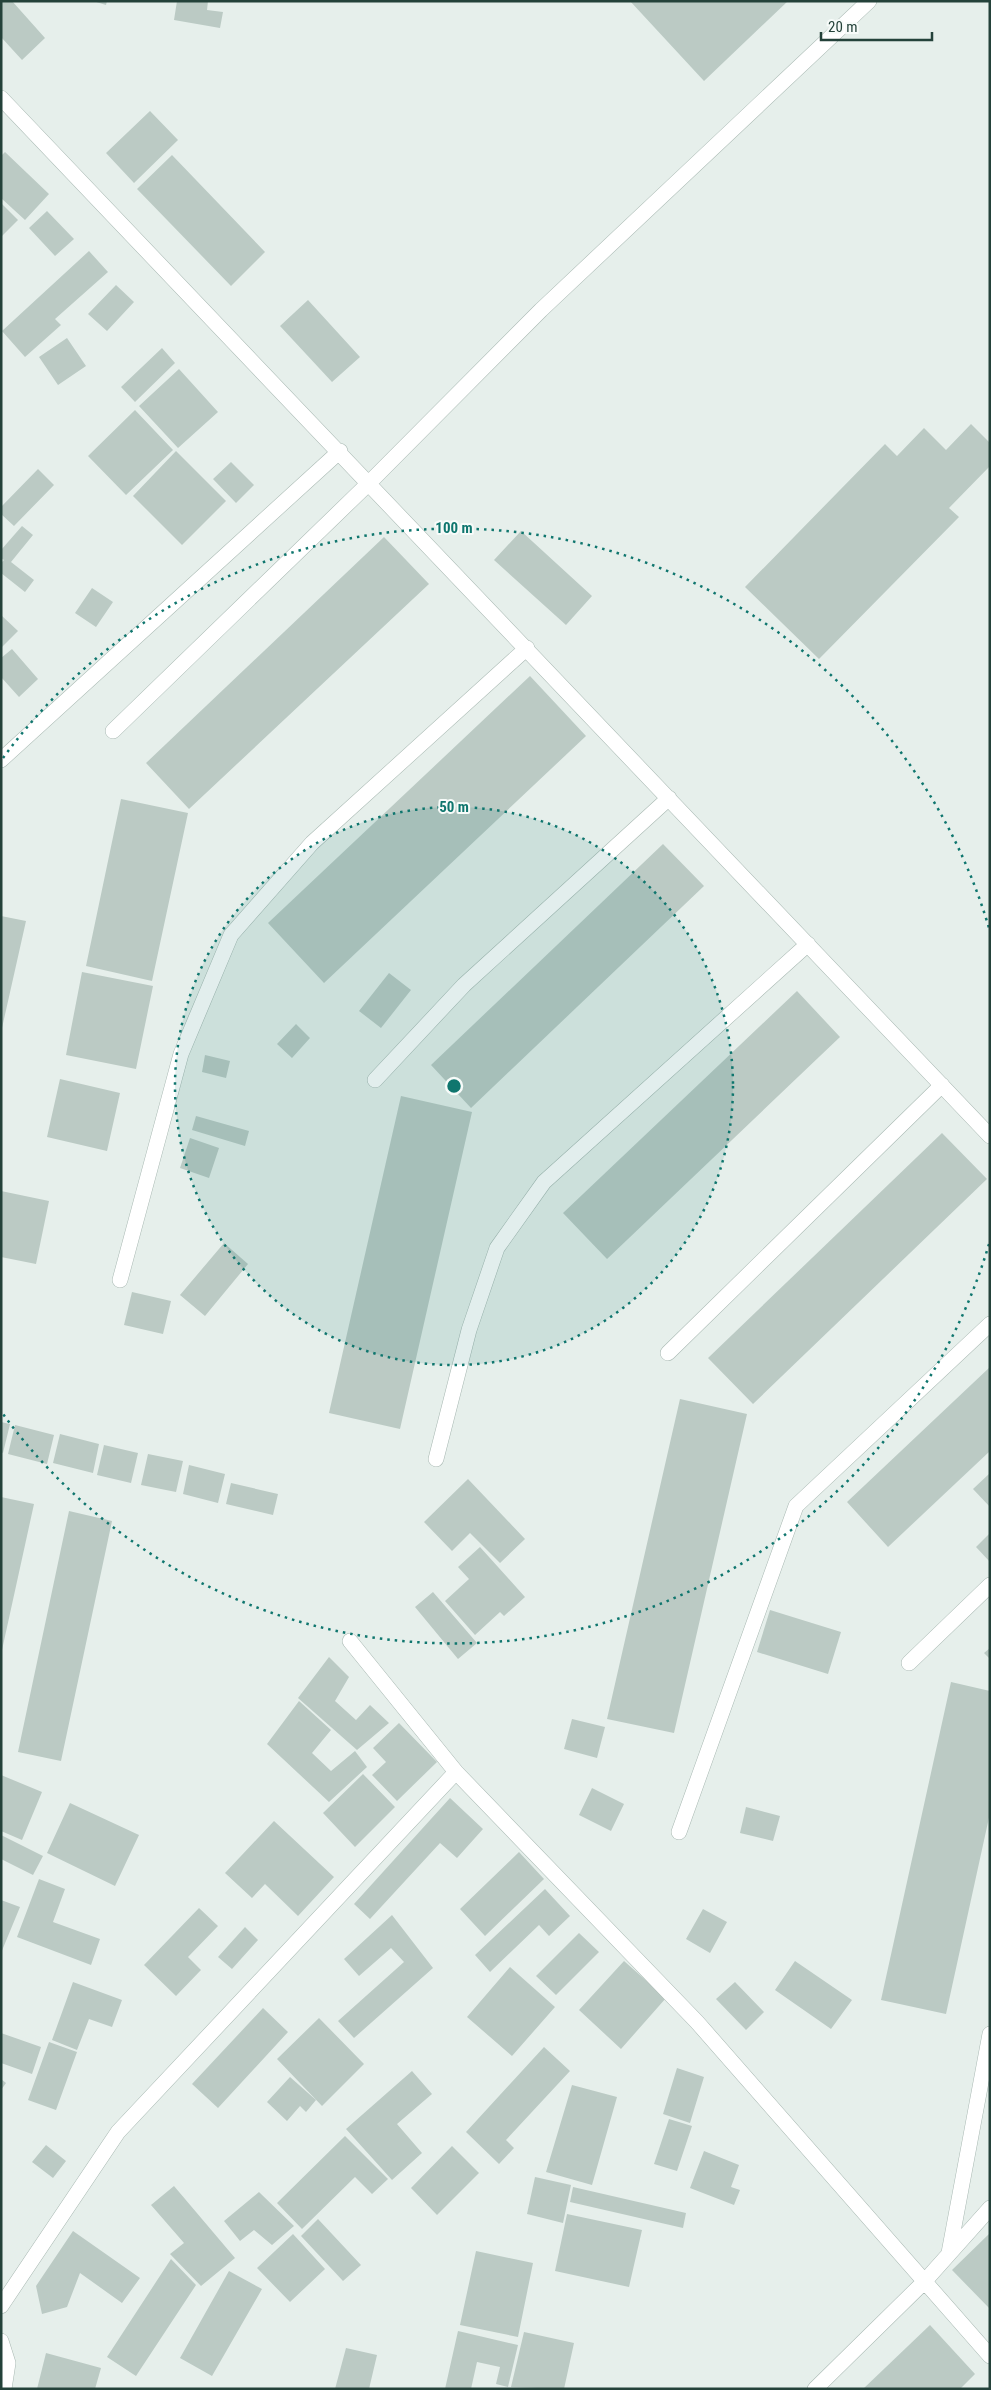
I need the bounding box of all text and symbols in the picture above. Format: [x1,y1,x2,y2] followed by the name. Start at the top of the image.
[821,10,932,42] scale bar
[828,18,858,36] text: 20 m
[435,519,473,537] text: 100 m
[439,798,469,816] text: 50 m
[445,1077,463,1095] centre of rings

